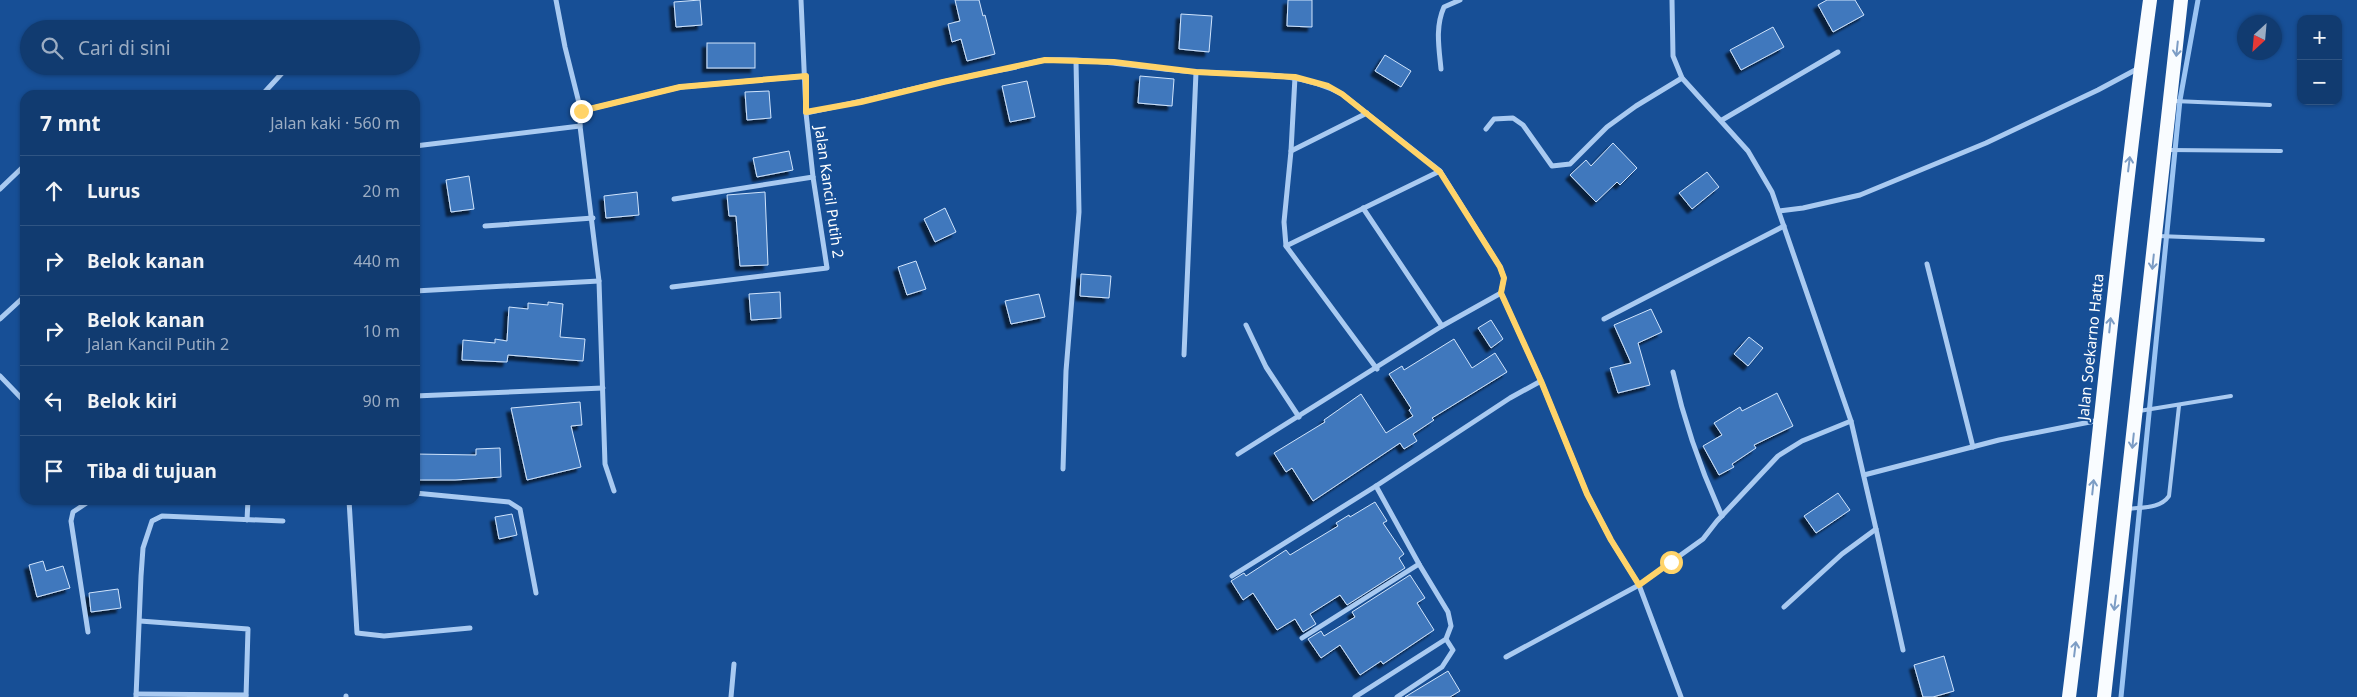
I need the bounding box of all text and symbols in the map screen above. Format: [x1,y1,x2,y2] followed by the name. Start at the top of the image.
[2237,15,2282,60] north arrow
[2297,15,2342,105] map controls
[2297,15,2342,60] button: +
[20,20,420,75] search box
[38,34,66,62] icon: search
[78,35,171,61] text: Cari di sini
[2172,40,2182,56] one-way arrow
[2297,60,2342,105] button: −
[570,100,593,123] route end
[40,109,101,137] text: 7 mnt
[270,112,400,134] text: Jalan kaki · 560 m
[811,123,849,259] street label: Jalan Kancil Putih 2
[2124,156,2134,172] one-way arrow
[40,177,68,205] icon: ahead
[87,178,140,204] text: Lurus
[363,180,400,202] text: 20 m
[40,247,68,275] icon: right
[87,248,204,274] text: Belok kanan
[353,250,400,272] text: 440 m
[2148,254,2158,270] one-way arrow
[2072,273,2108,423] street label: Jalan Soekarno Hatta
[87,307,204,333] text: Belok kanan
[40,317,68,345] icon: right
[2105,318,2115,334] one-way arrow
[363,320,400,342] text: 10 m
[87,333,229,355] text: Jalan Kancil Putih 2
[40,387,68,415] icon: left
[87,388,177,414] text: Belok kiri
[363,390,400,412] text: 90 m
[2128,433,2138,449] one-way arrow
[40,457,68,485] icon: arrive
[87,458,217,484] text: Tiba di tujuan
[2089,479,2098,495] one-way arrow
[1660,551,1683,574] route start
[2110,594,2120,610] one-way arrow
[2071,641,2081,657] one-way arrow

